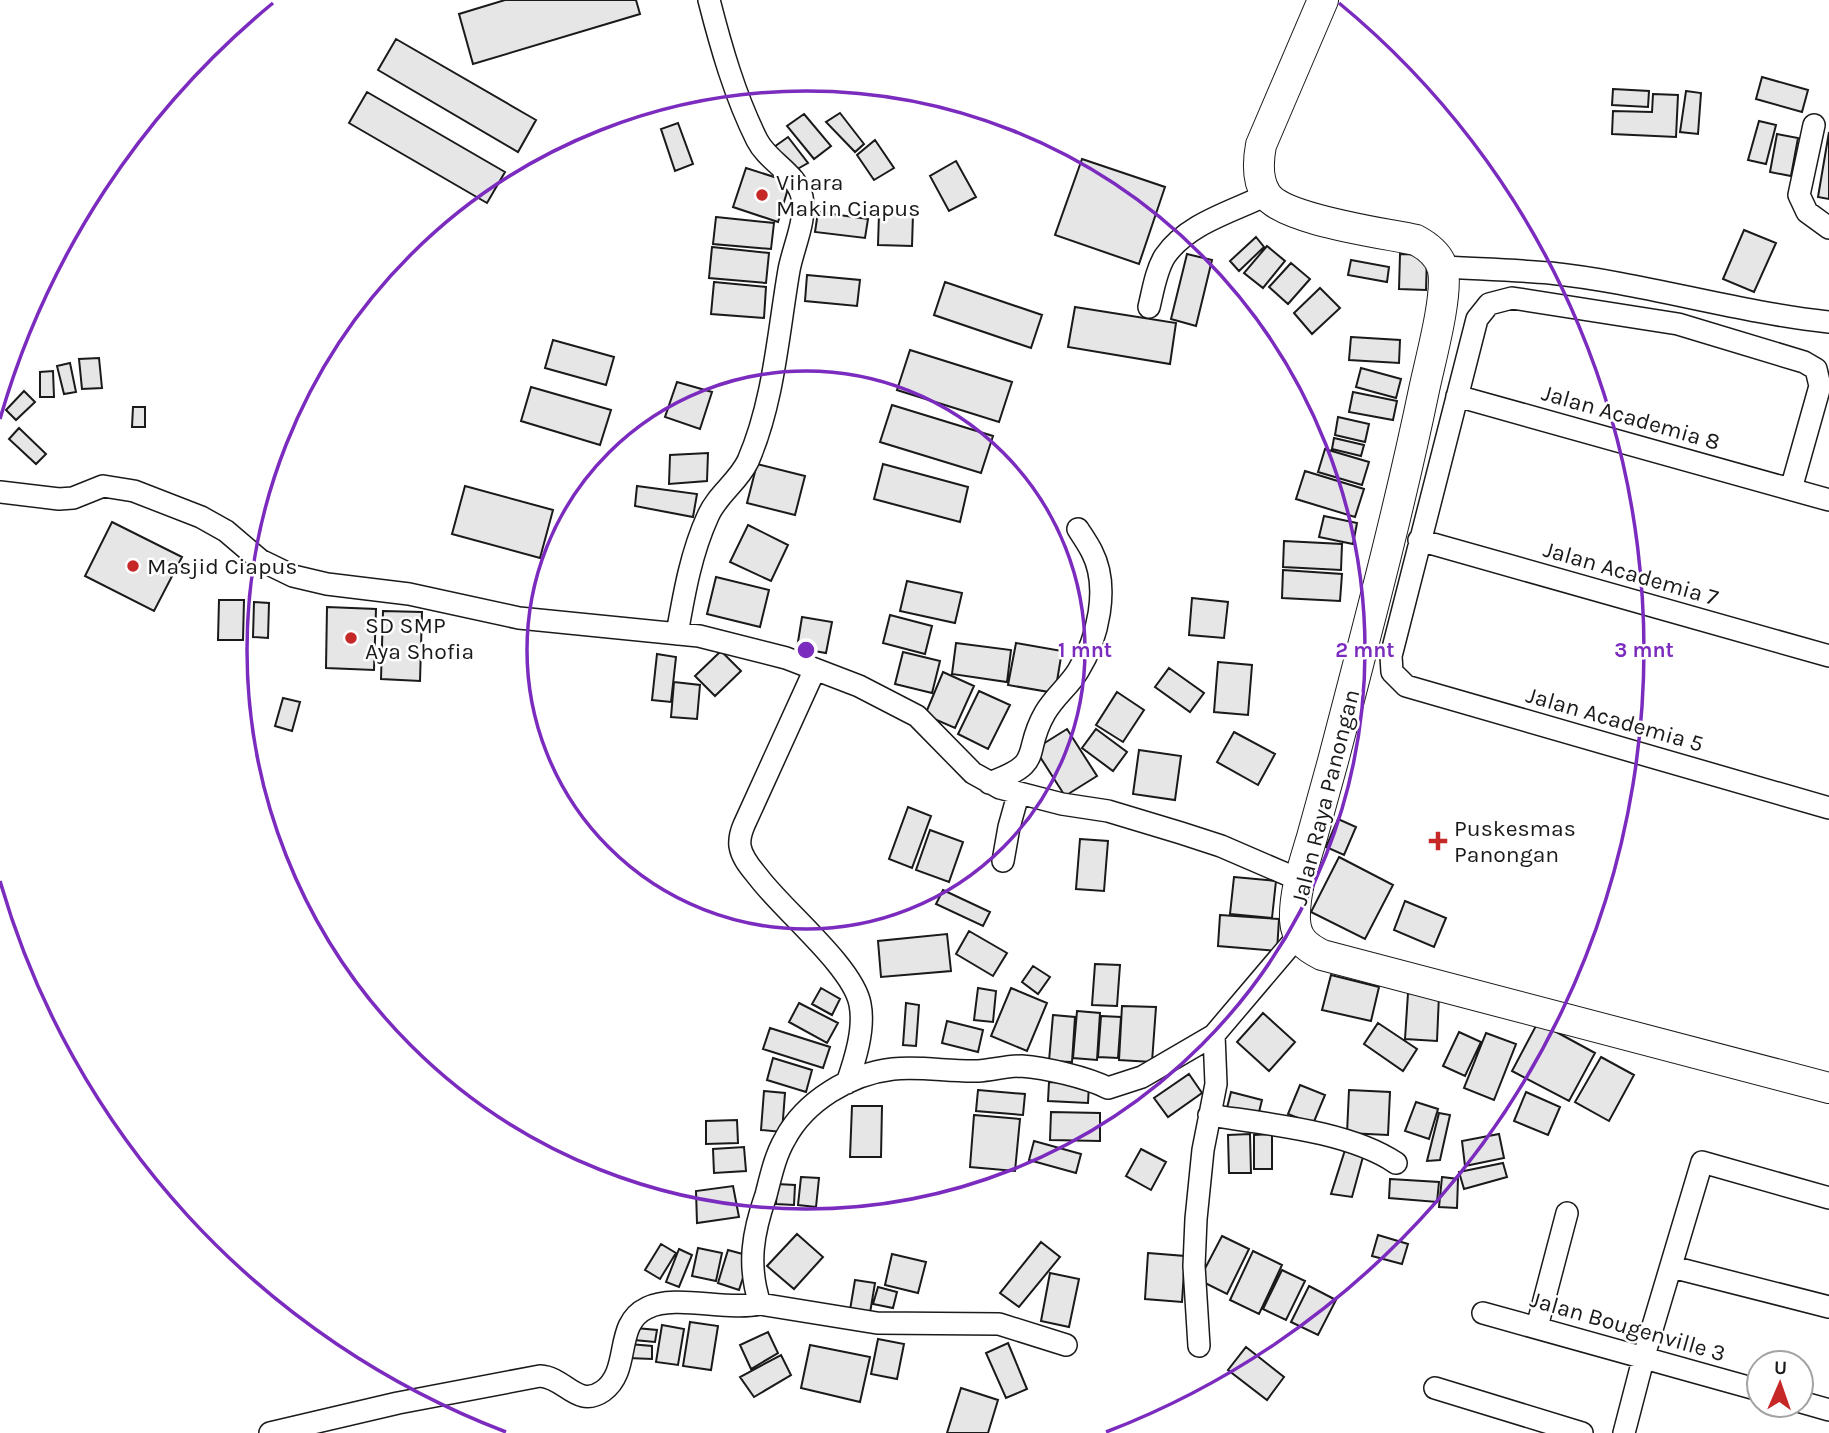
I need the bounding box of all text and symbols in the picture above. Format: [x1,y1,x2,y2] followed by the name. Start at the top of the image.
[776,169,920,222] place label: Vihara Makin Ciapus
[754,187,770,203] marker: Vihara Makin Ciapus
[1539,379,1723,456] street label: Jalan Academia 8
[1540,536,1722,611] street label: Jalan Academia 7
[147,553,297,580] place label: Masjid Ciapus
[125,558,141,574] marker: Masjid Ciapus
[365,612,474,665] place label: SD SMP Aya Shofia
[343,630,359,646] marker: SD SMP Aya Shofia
[794,638,818,662] centre of rings
[1058,638,1112,662] text: 1 mnt
[1335,638,1395,662] text: 2 mnt
[1614,638,1674,662] text: 3 mnt
[1523,681,1707,758] street label: Jalan Academia 5
[1286,687,1365,908] street label: Jalan Raya Panongan
[1454,815,1576,868] place label: Puskesmas Panongan
[1428,831,1448,851] marker: Puskesmas Panongan
[1527,1286,1729,1367] street label: Jalan Bougenville 3
[1745,1349,1815,1419] north arrow
[1774,1357,1788,1379] text: U

